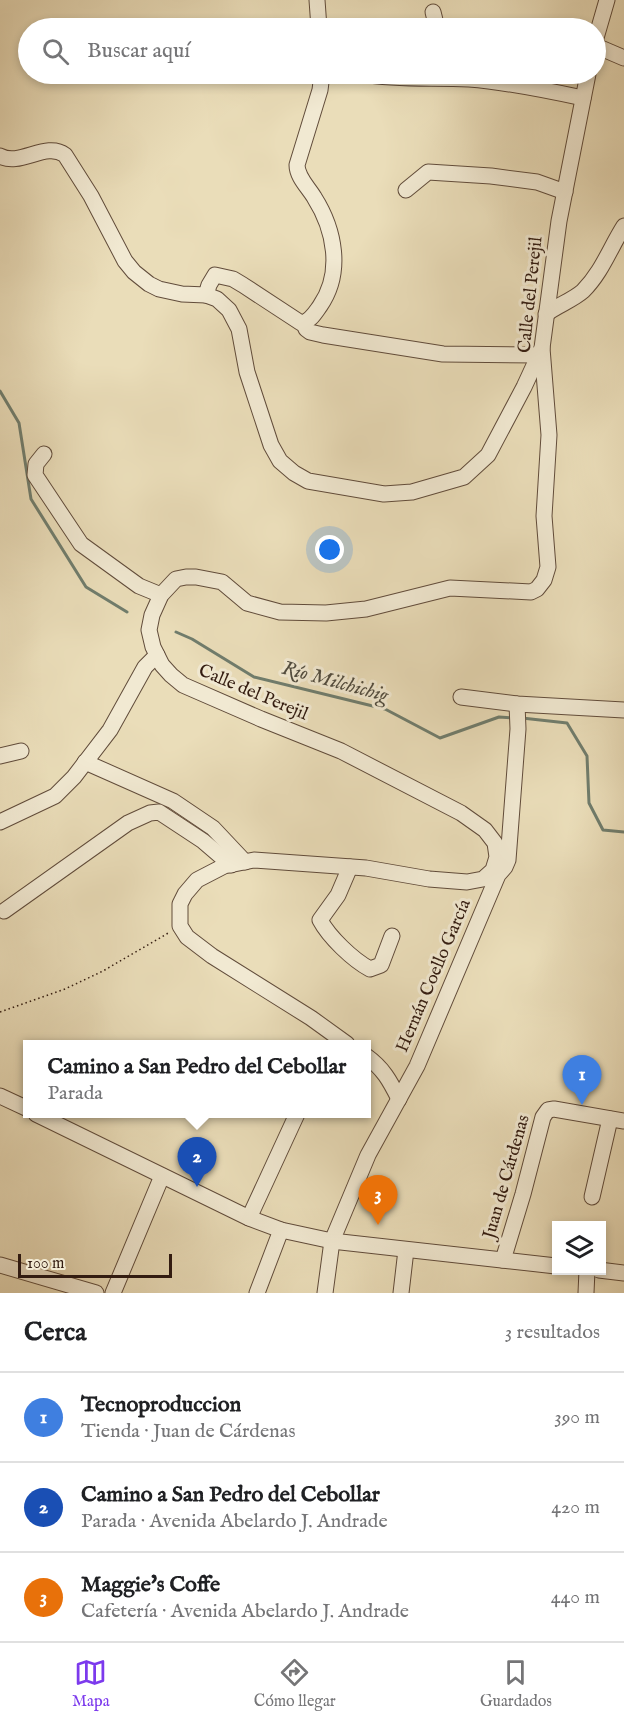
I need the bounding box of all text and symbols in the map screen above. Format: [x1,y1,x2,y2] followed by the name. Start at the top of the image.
[18,18,606,84] search box
[39,35,72,68] icon: search
[87,37,190,65] text: Buscar aquí
[513,236,549,354] street label: Calle del Perejil
[315,535,344,564] your location
[279,656,392,709] water label: Río Milchichig
[195,660,311,726] street label: Calle del Perejil
[391,896,477,1056] street label: Hernán Coello García
[23,1040,371,1118] popup
[48,1053,346,1081] text: Camino a San Pedro del Cebollar
[562,1056,602,1105] pin: 1
[48,1081,103,1106] text: Parada
[478,1112,536,1244] street label: Juan de Cárdenas
[178,1138,216,1187] pin: 2
[358,1176,398,1225] pin: 3
[552,1221,606,1275] map controls
[552,1221,606,1275] button: layers
[18,1251,172,1278] scale bar
[27,1254,64,1274] text: 100 m
[24,1316,86,1349] text: Cerca
[505,1320,600,1345] text: 3 resultados
[81,1391,241,1419] text: Tecnoproduccion
[40,1405,47,1430] text: 1
[554,1405,600,1430] text: 390 m
[81,1419,295,1444] text: Tienda · Juan de Cárdenas
[81,1481,380,1509] text: Camino a San Pedro del Cebollar
[39,1495,48,1520] text: 2
[551,1495,600,1520] text: 420 m
[81,1509,388,1534] text: Parada · Avenida Abelardo J. Andrade
[81,1571,220,1599] text: Maggie's Coffe
[40,1585,47,1610] text: 3
[551,1585,600,1610] text: 440 m
[81,1599,409,1624] text: Cafetería · Avenida Abelardo J. Andrade
[72,1656,110,1712] tab: Mapa
[254,1656,336,1712] tab: Cómo llegar
[480,1656,552,1712] tab: Guardados

